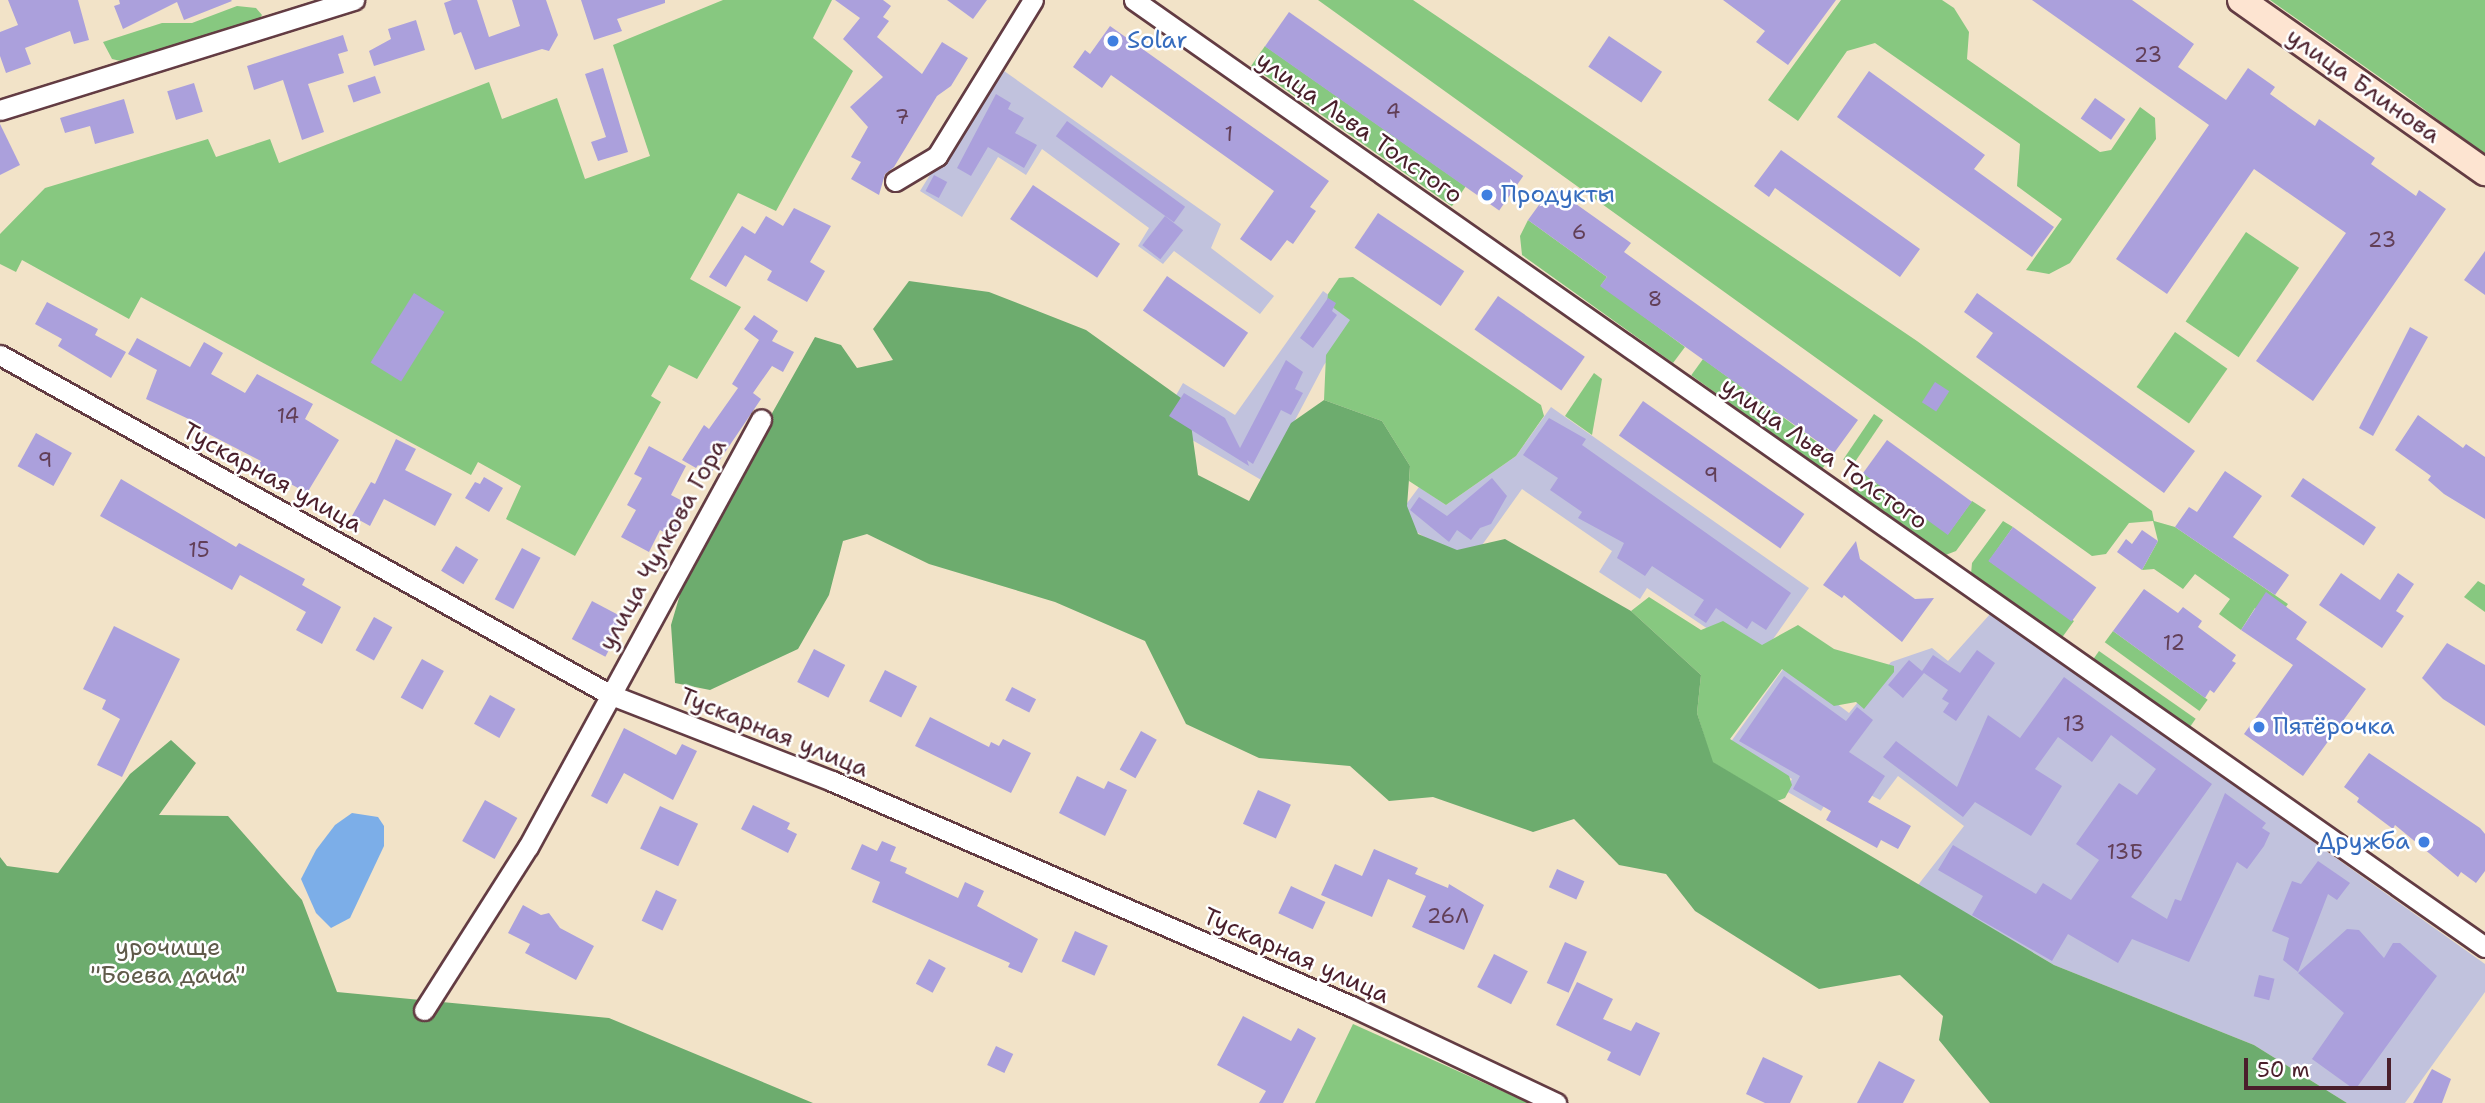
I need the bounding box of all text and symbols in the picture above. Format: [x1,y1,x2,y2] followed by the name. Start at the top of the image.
[2281,22,2445,150] street label: улица Блинова
[1127,27,1188,55] place label: Solar
[1105,33,1121,49] marker: Solar
[2134,42,2162,68] house number: 23
[1250,46,1468,210] street label: улица Льва Толстого
[1386,98,1400,124] house number: 4
[895,104,909,130] house number: 7
[1225,121,1233,147] house number: 1
[1501,181,1615,209] place label: Продукты
[1479,187,1495,203] marker: Продукты
[1572,219,1586,245] house number: 6
[2368,227,2396,253] house number: 23
[1648,286,1662,312] house number: 8
[1715,372,1933,536] street label: улица Льва Толстого
[277,403,299,429] house number: 14
[177,417,367,539] street label: Тускарная улица
[593,434,733,656] street label: улица Чулкова Гора
[38,447,52,473] house number: 9
[1704,462,1718,488] house number: 9
[188,537,210,563] house number: 15
[2163,630,2185,656] house number: 12
[675,682,873,784] street label: Тускарная улица
[2063,711,2085,737] house number: 13
[2273,713,2395,741] place label: Пятёрочка
[2251,719,2267,735] marker: Пятёрочка
[2317,828,2410,856] place label: Дружба
[2416,834,2432,850] marker: Дружба
[2107,839,2143,865] house number: 13Б
[1198,902,1394,1010] street label: Тускарная улица
[1427,903,1469,929] house number: 26Л
[90,934,246,990] park label: урочище "Боева дача"
[2247,1044,2394,1088] scale bar
[2257,1056,2310,1084] text: 50 m

